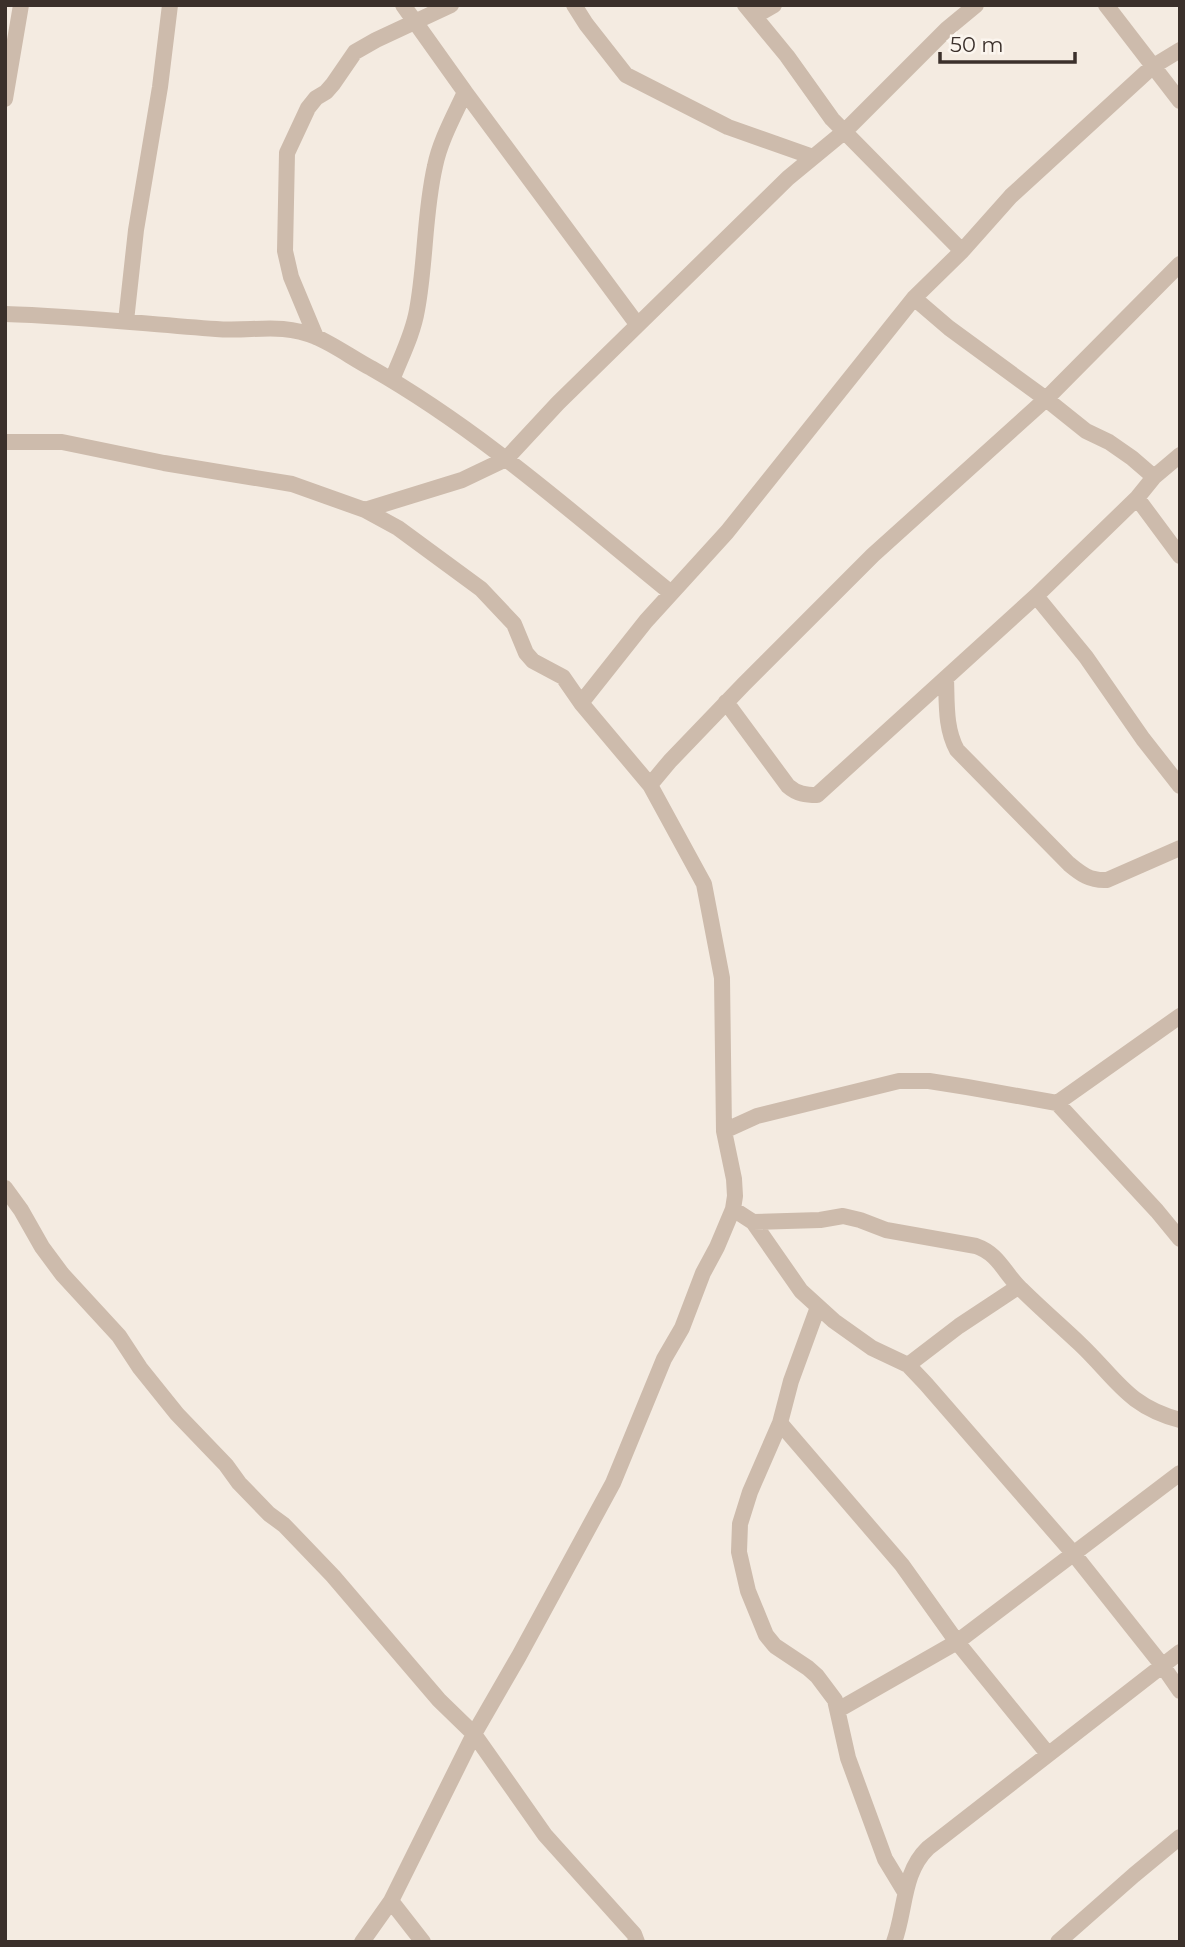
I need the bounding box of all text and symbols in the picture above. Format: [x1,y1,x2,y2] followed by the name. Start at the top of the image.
[940,21,1075,65] scale bar
[950,32,1004,57] text: 50 m

